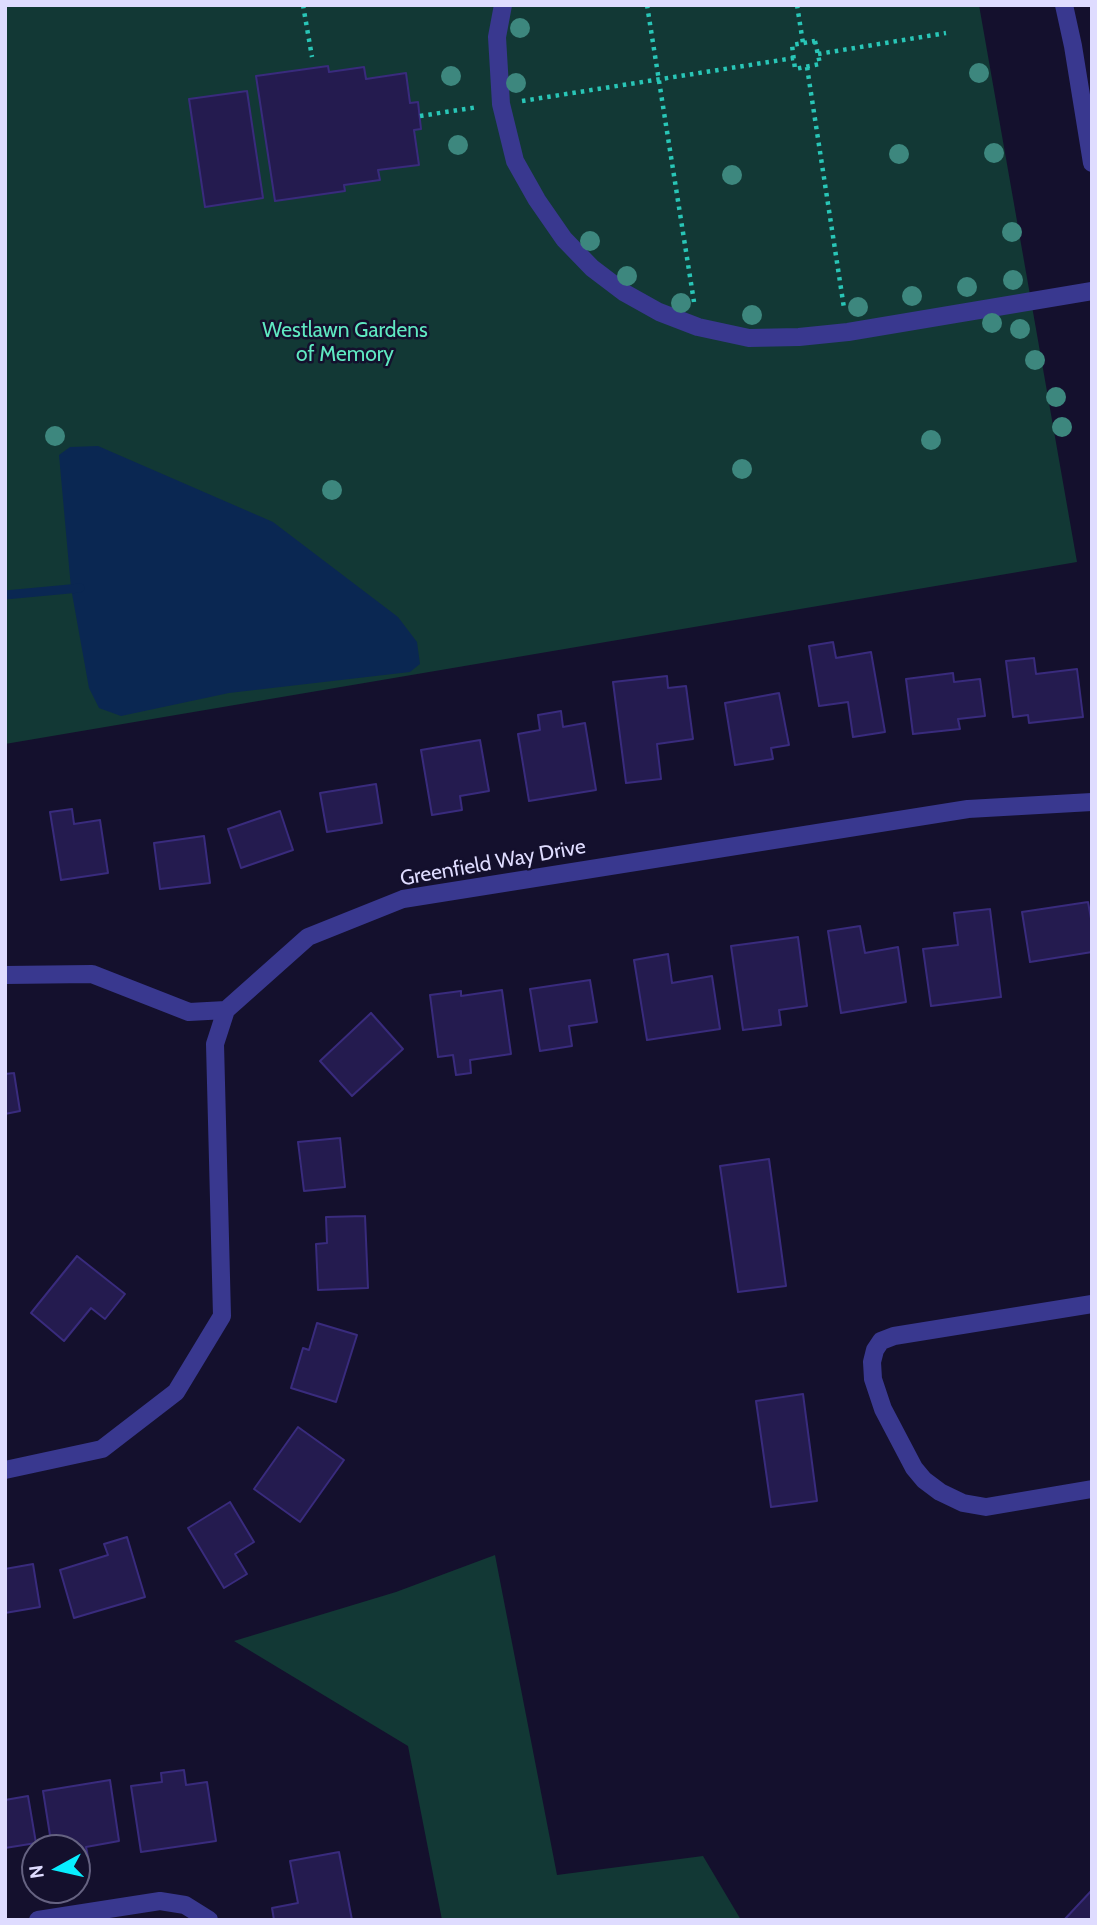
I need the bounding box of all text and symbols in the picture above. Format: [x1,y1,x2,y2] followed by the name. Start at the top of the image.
[262,318,428,368] park label: Westlawn Gardens of Memory
[398,834,588,892] street label: Greenfield Way Drive
[21,1834,91,1904] north arrow
[24,1863,49,1880] text: N

